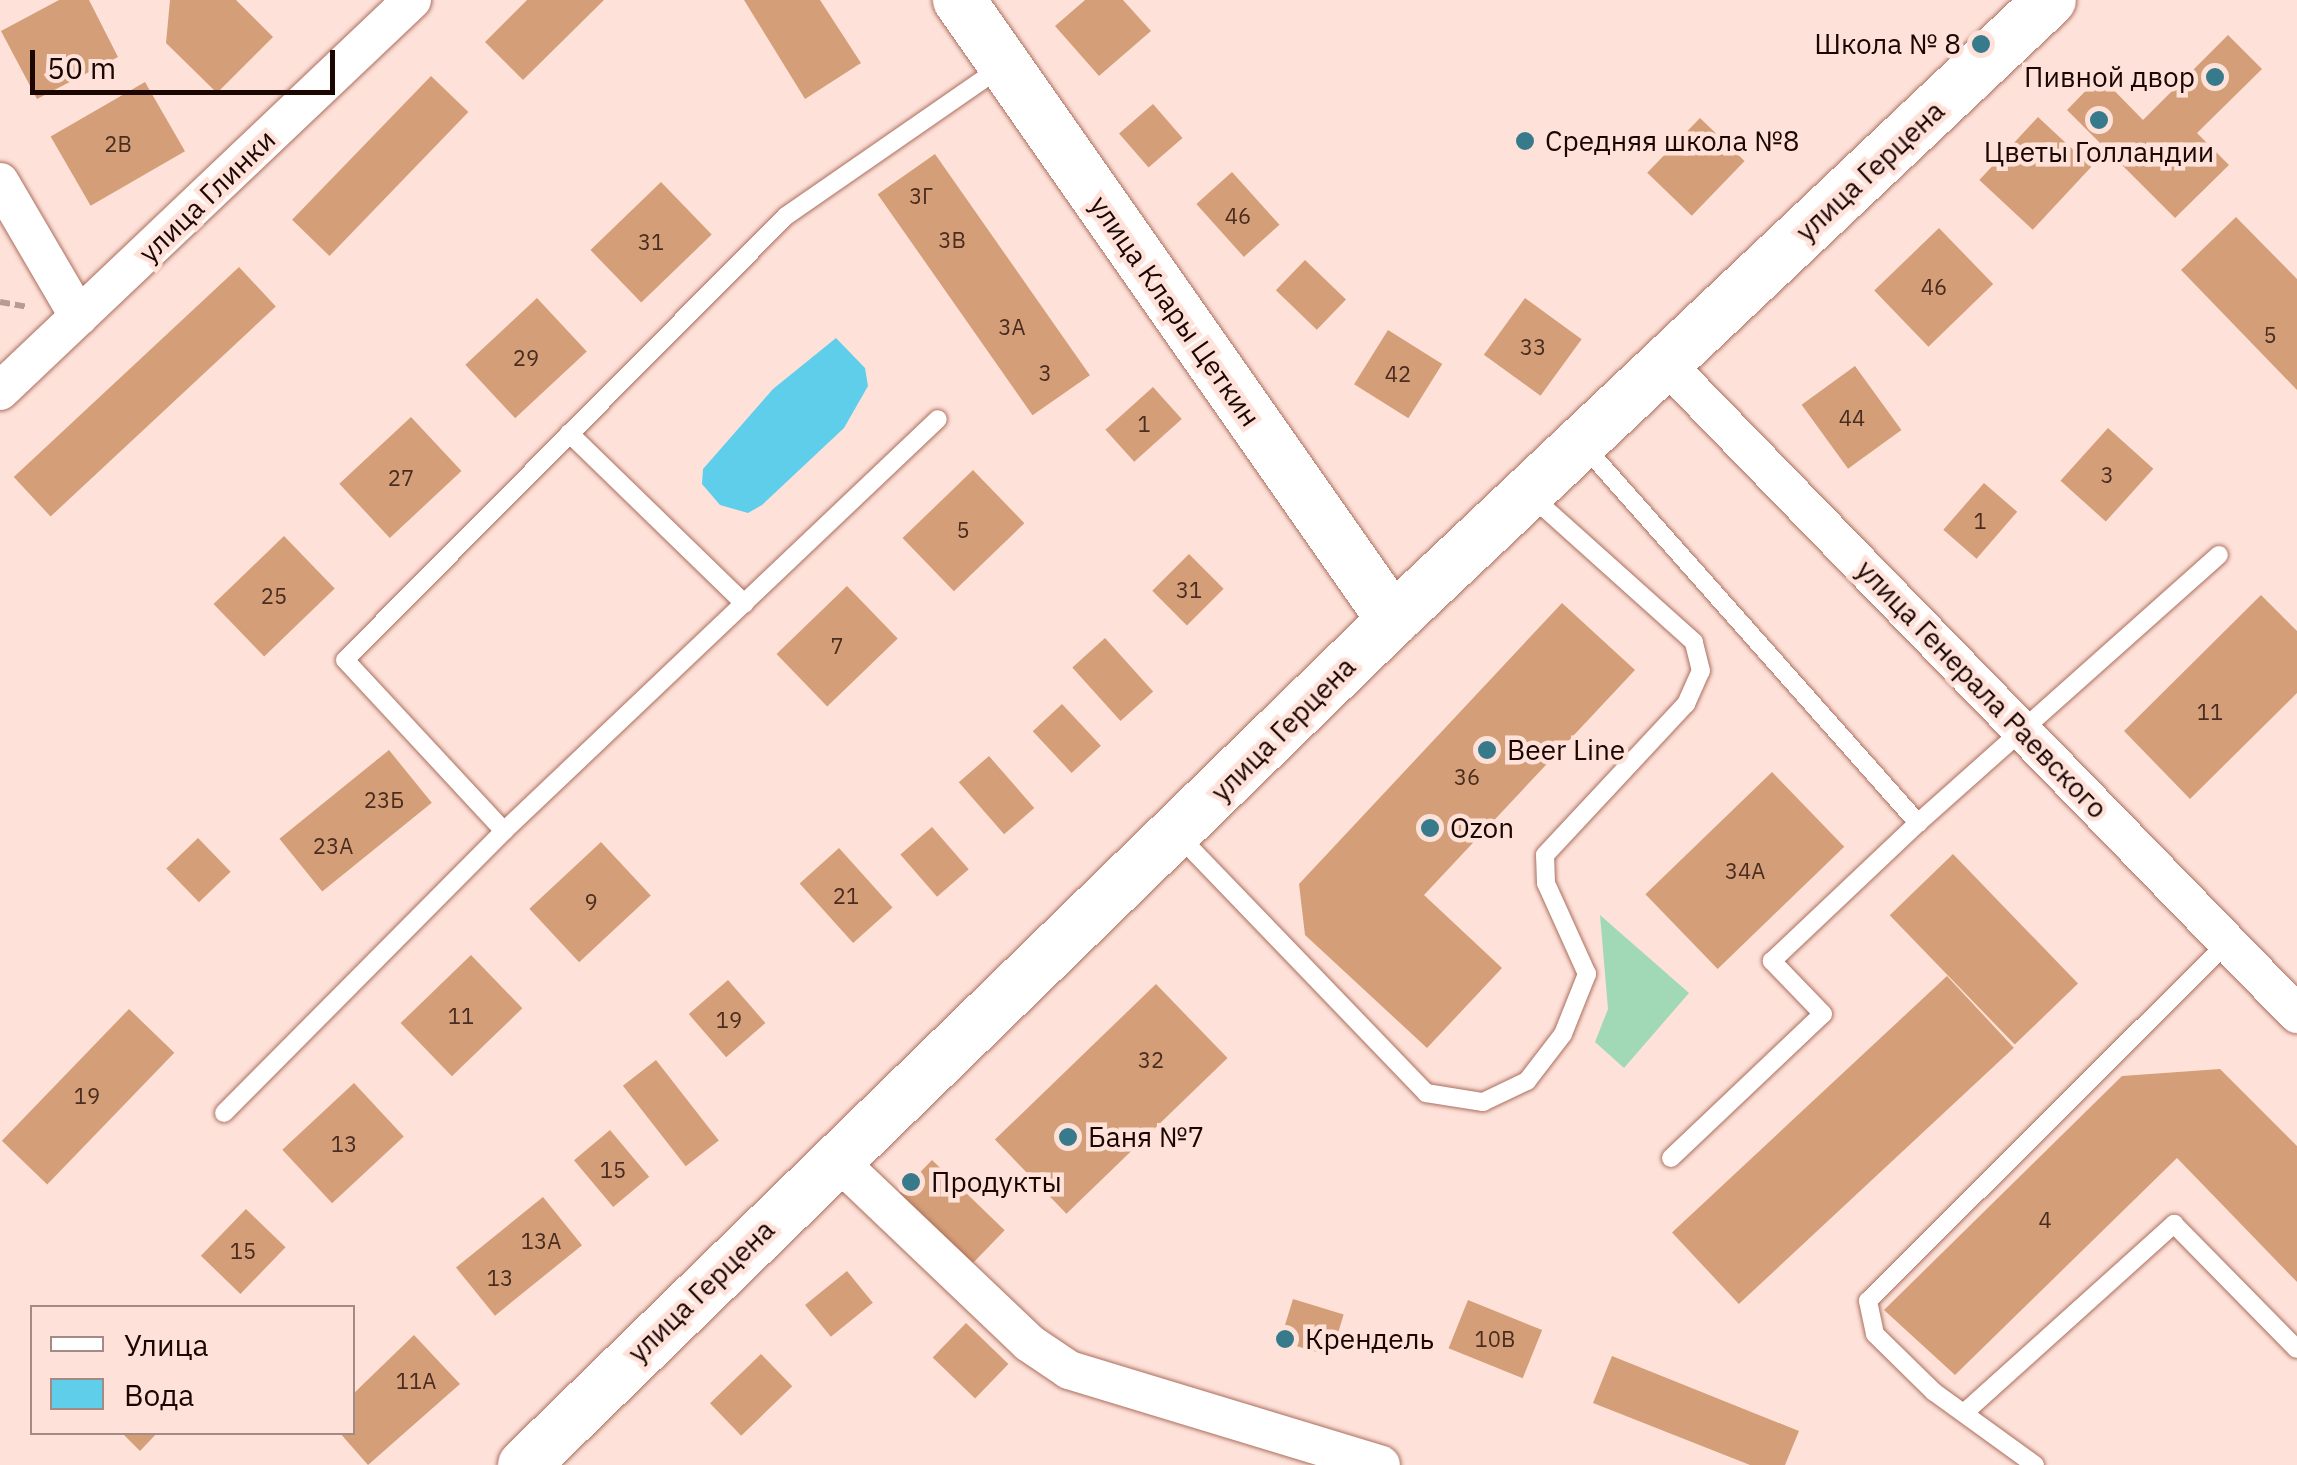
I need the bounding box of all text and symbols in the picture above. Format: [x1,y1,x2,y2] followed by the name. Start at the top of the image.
[1814,27,1961,61] place label: Школа № 8
[35,30,340,92] scale bar
[1970,33,1992,55] marker: Школа № 8
[47,48,116,87] text: 50 m
[2024,60,2195,94] place label: Пивной двор
[2204,66,2226,88] marker: Пивной двор
[1789,94,1951,248] street label: улица Герцена
[2088,109,2110,131] marker: Цветы Голландии
[132,123,282,269] street label: улица Глинки
[1545,124,1800,158] place label: Средняя школа №8
[1514,130,1536,152] marker: Средняя школа №8
[104,131,132,157] house number: 2В
[1984,135,2214,169] place label: Цветы Голландии
[909,183,933,209] house number: 3Г
[1083,189,1267,433] street label: улица Клары Цеткин
[1225,203,1251,229] house number: 46
[938,227,966,253] house number: 3В
[638,229,664,255] house number: 31
[1921,274,1947,300] house number: 46
[998,314,1026,340] house number: 3А
[2263,322,2277,348] house number: 5
[1520,334,1546,360] house number: 33
[513,345,539,371] house number: 29
[1038,360,1052,386] house number: 3
[1385,361,1411,387] house number: 42
[1839,405,1865,431] house number: 44
[1137,411,1151,437] house number: 1
[2100,462,2114,488] house number: 3
[388,465,414,491] house number: 27
[1973,508,1987,534] house number: 1
[956,517,970,543] house number: 5
[1850,553,2114,825] street label: улица Генерала Раевского
[1176,577,1202,603] house number: 31
[261,583,287,609] house number: 25
[830,633,844,659] house number: 7
[1204,650,1362,808] street label: улица Герцена
[2197,699,2223,725] house number: 11
[1507,733,1625,767] place label: Beer Line
[1476,739,1498,761] marker: Beer Line
[1454,764,1480,790] house number: 36
[364,787,404,813] house number: 23Б
[1450,811,1514,845] place label: Ozon
[1419,817,1441,839] marker: Ozon
[313,833,353,859] house number: 23А
[1725,858,1765,884] house number: 34А
[833,883,859,909] house number: 21
[584,889,598,915] house number: 9
[448,1003,474,1029] house number: 11
[716,1007,742,1033] house number: 19
[1138,1047,1164,1073] house number: 32
[74,1083,100,1109] house number: 19
[1088,1120,1204,1154] place label: Баня №7
[1057,1126,1079,1148] marker: Баня №7
[331,1131,357,1157] house number: 13
[600,1157,626,1183] house number: 15
[931,1165,1062,1199] place label: Продукты
[900,1171,922,1193] marker: Продукты
[2038,1207,2052,1233] house number: 4
[621,1213,781,1369] street label: улица Герцена
[521,1228,561,1254] house number: 13А
[230,1238,256,1264] house number: 15
[487,1265,513,1291] house number: 13
[30,1305,355,1435] legend
[1305,1322,1434,1356] place label: Крендель
[124,1325,209,1364] text: Улица
[1475,1326,1515,1352] house number: 10В
[1274,1328,1296,1350] marker: Крендель
[396,1368,436,1394] house number: 11А
[124,1375,194,1414] text: Вода

